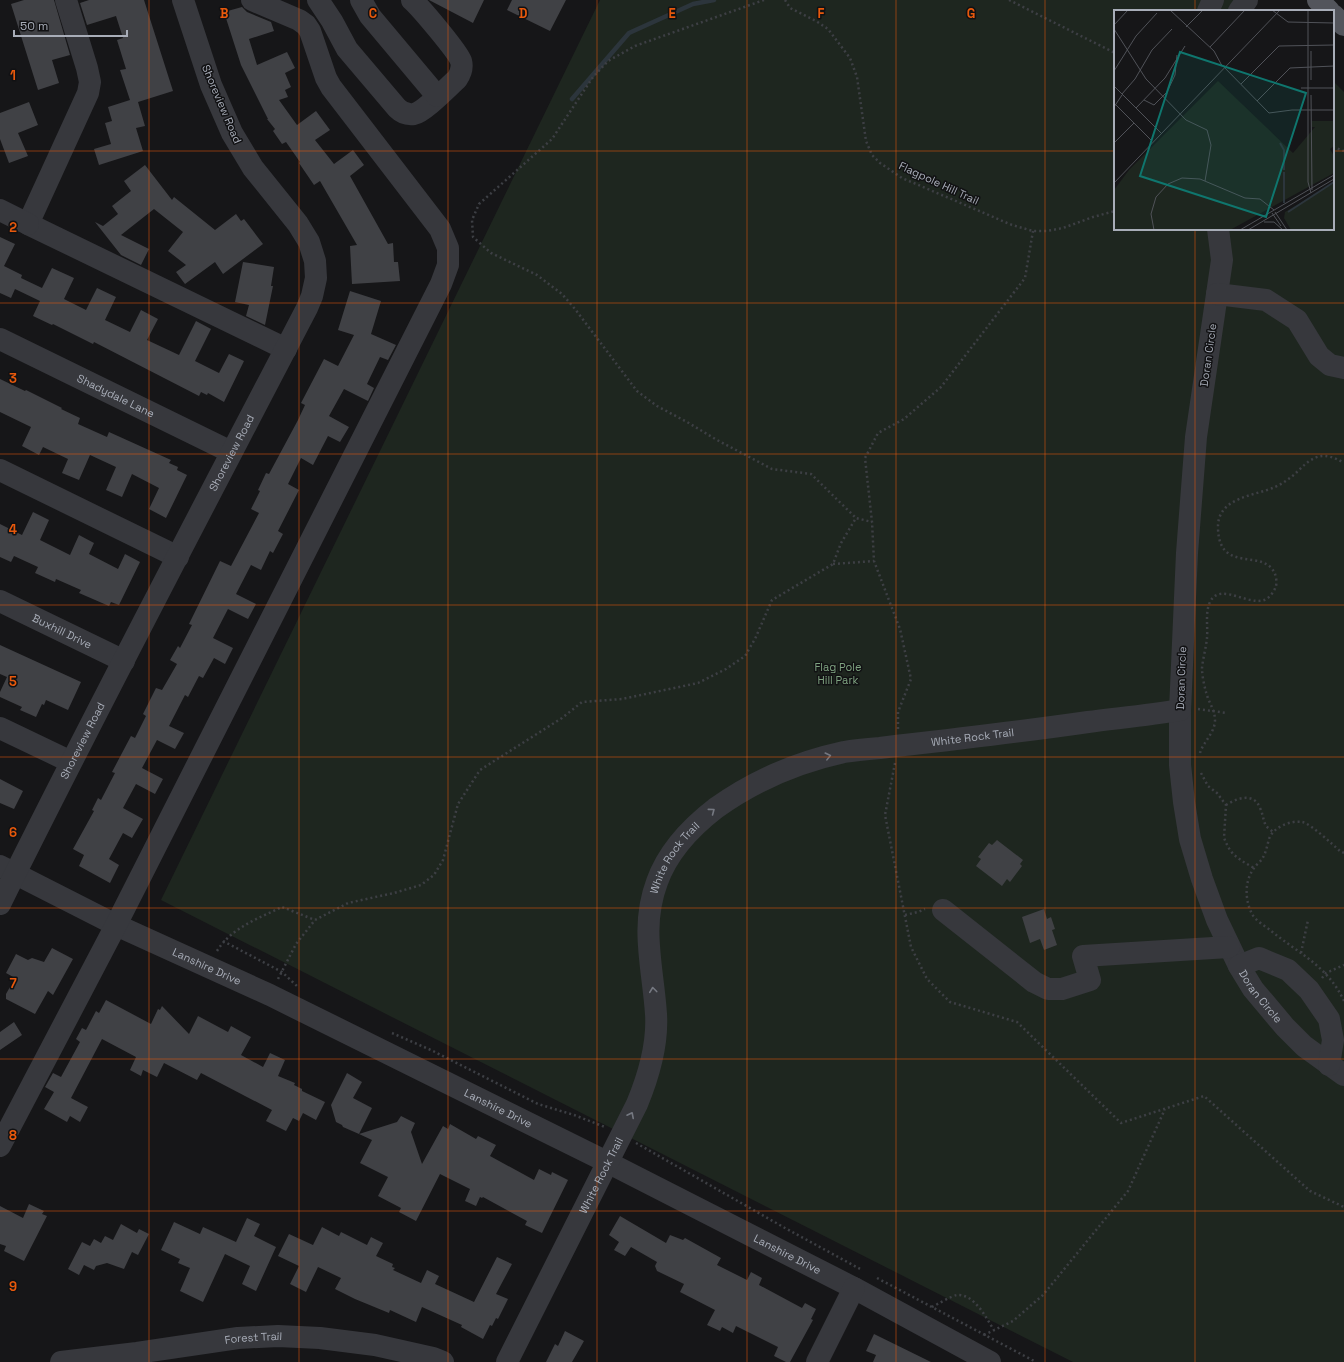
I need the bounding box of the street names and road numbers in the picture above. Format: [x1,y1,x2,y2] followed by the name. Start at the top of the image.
[199,63,245,145] street label: Shoreview Road
[897,158,981,208] street label: Flagpole Hill Trail
[1197,323,1219,387] street label: Doran Circle
[75,371,157,421] street label: Shadydale Lane
[206,412,257,493] street label: Shoreview Road
[30,611,94,651] street label: Buxhill Drive
[1173,646,1189,710] street label: Doran Circle
[57,700,108,781] street label: Shoreview Road
[930,725,1015,749] street label: White Rock Trail
[647,819,702,895] street label: White Rock Trail
[170,945,244,988] street label: Lanshire Drive
[1236,967,1285,1026] street label: Doran Circle
[462,1085,534,1131] street label: Lanshire Drive
[576,1135,626,1216] street label: White Rock Trail
[751,1231,824,1277] street label: Lanshire Drive
[224,1329,283,1347] street label: Forest Trail

